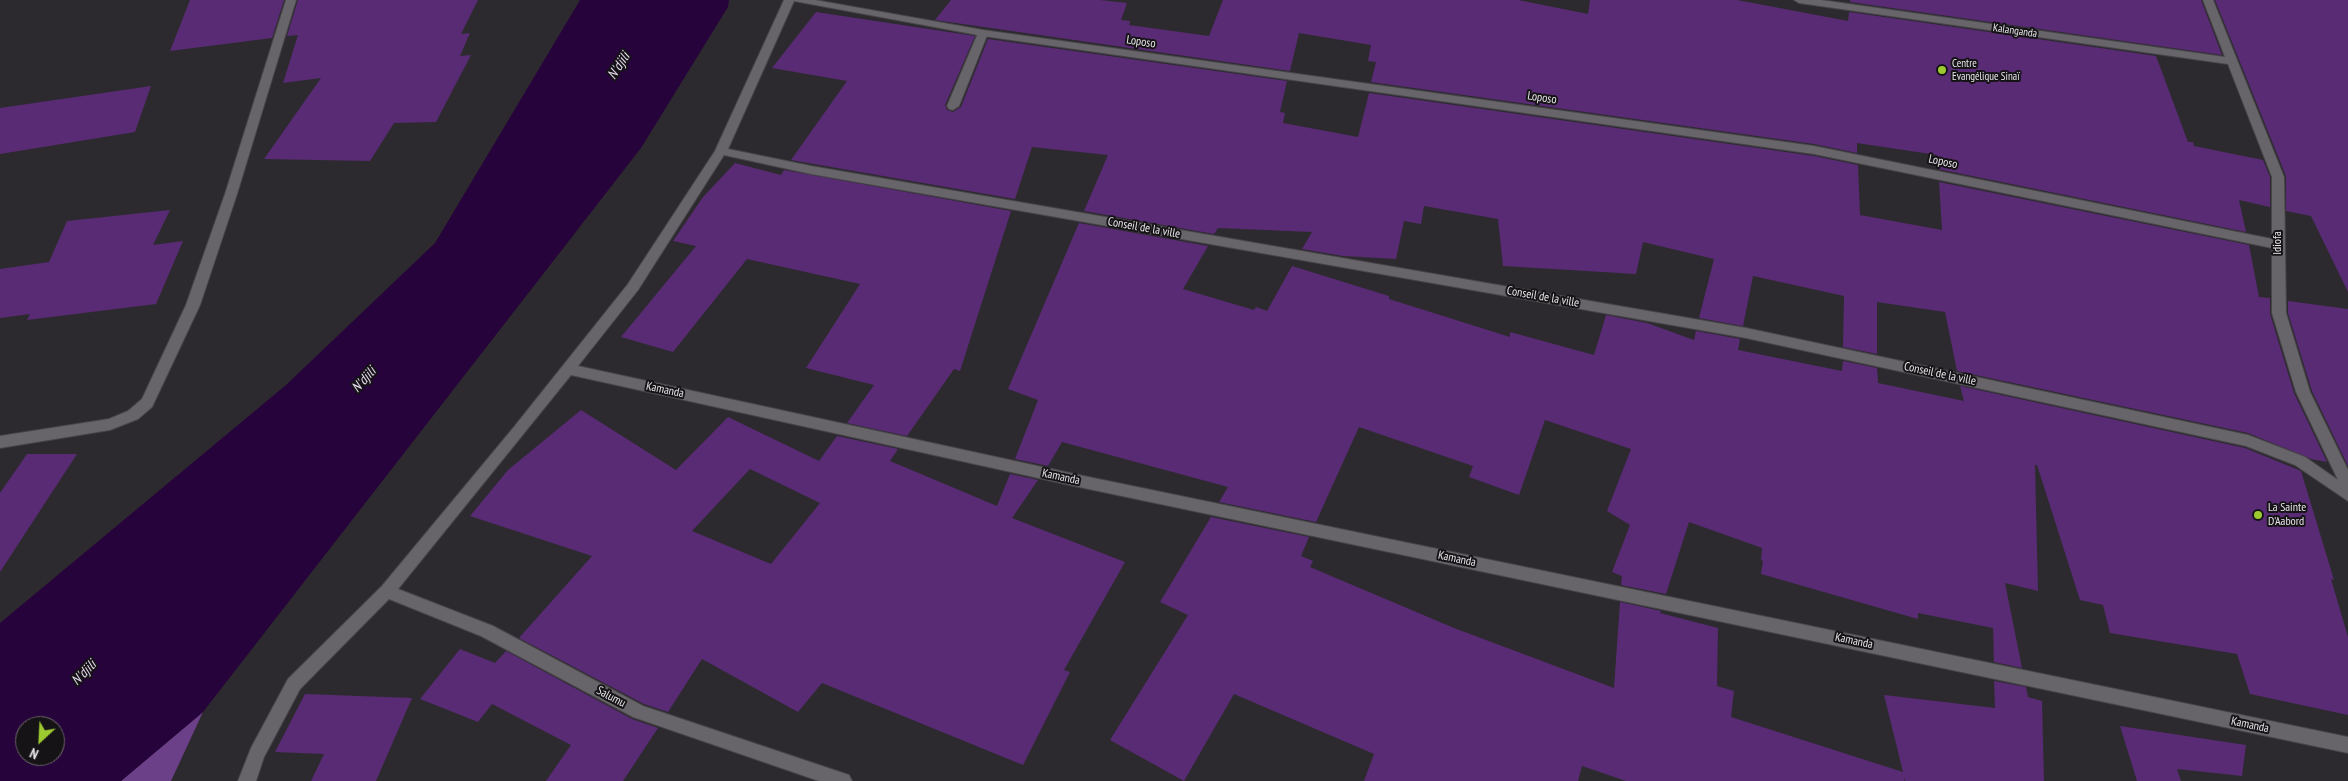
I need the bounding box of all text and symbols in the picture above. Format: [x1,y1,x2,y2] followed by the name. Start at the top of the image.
[1992,21,2038,41] street label: Kalanganda
[1126,33,1156,51] street label: Loposo
[604,49,634,83] water label: N'djili
[1952,57,2020,83] place label: Centre Evangélique Sinaï
[1936,64,1948,76] marker: Centre Evangélique Sinaï
[1527,89,1557,107] street label: Loposo
[1927,152,1959,172] street label: Loposo
[1107,215,1181,241] street label: Conseil de la ville
[2271,231,2285,255] street label: Idiofa
[1506,284,1580,310] street label: Conseil de la ville
[1903,359,1977,389] street label: Conseil de la ville
[348,364,380,396] water label: N'djili
[645,379,685,401] street label: Kamanda
[1041,466,1081,488] street label: Kamanda
[2268,501,2306,529] place label: La Sainte D'Aabord
[2252,509,2264,521] marker: La Sainte D'Aabord
[1437,548,1477,570] street label: Kamanda
[1834,630,1874,652] street label: Kamanda
[68,657,100,689] water label: N'djili
[594,683,628,711] street label: Salumu
[2230,714,2270,736] street label: Kamanda
[15,716,65,766] north arrow
[27,744,41,763] text: N

